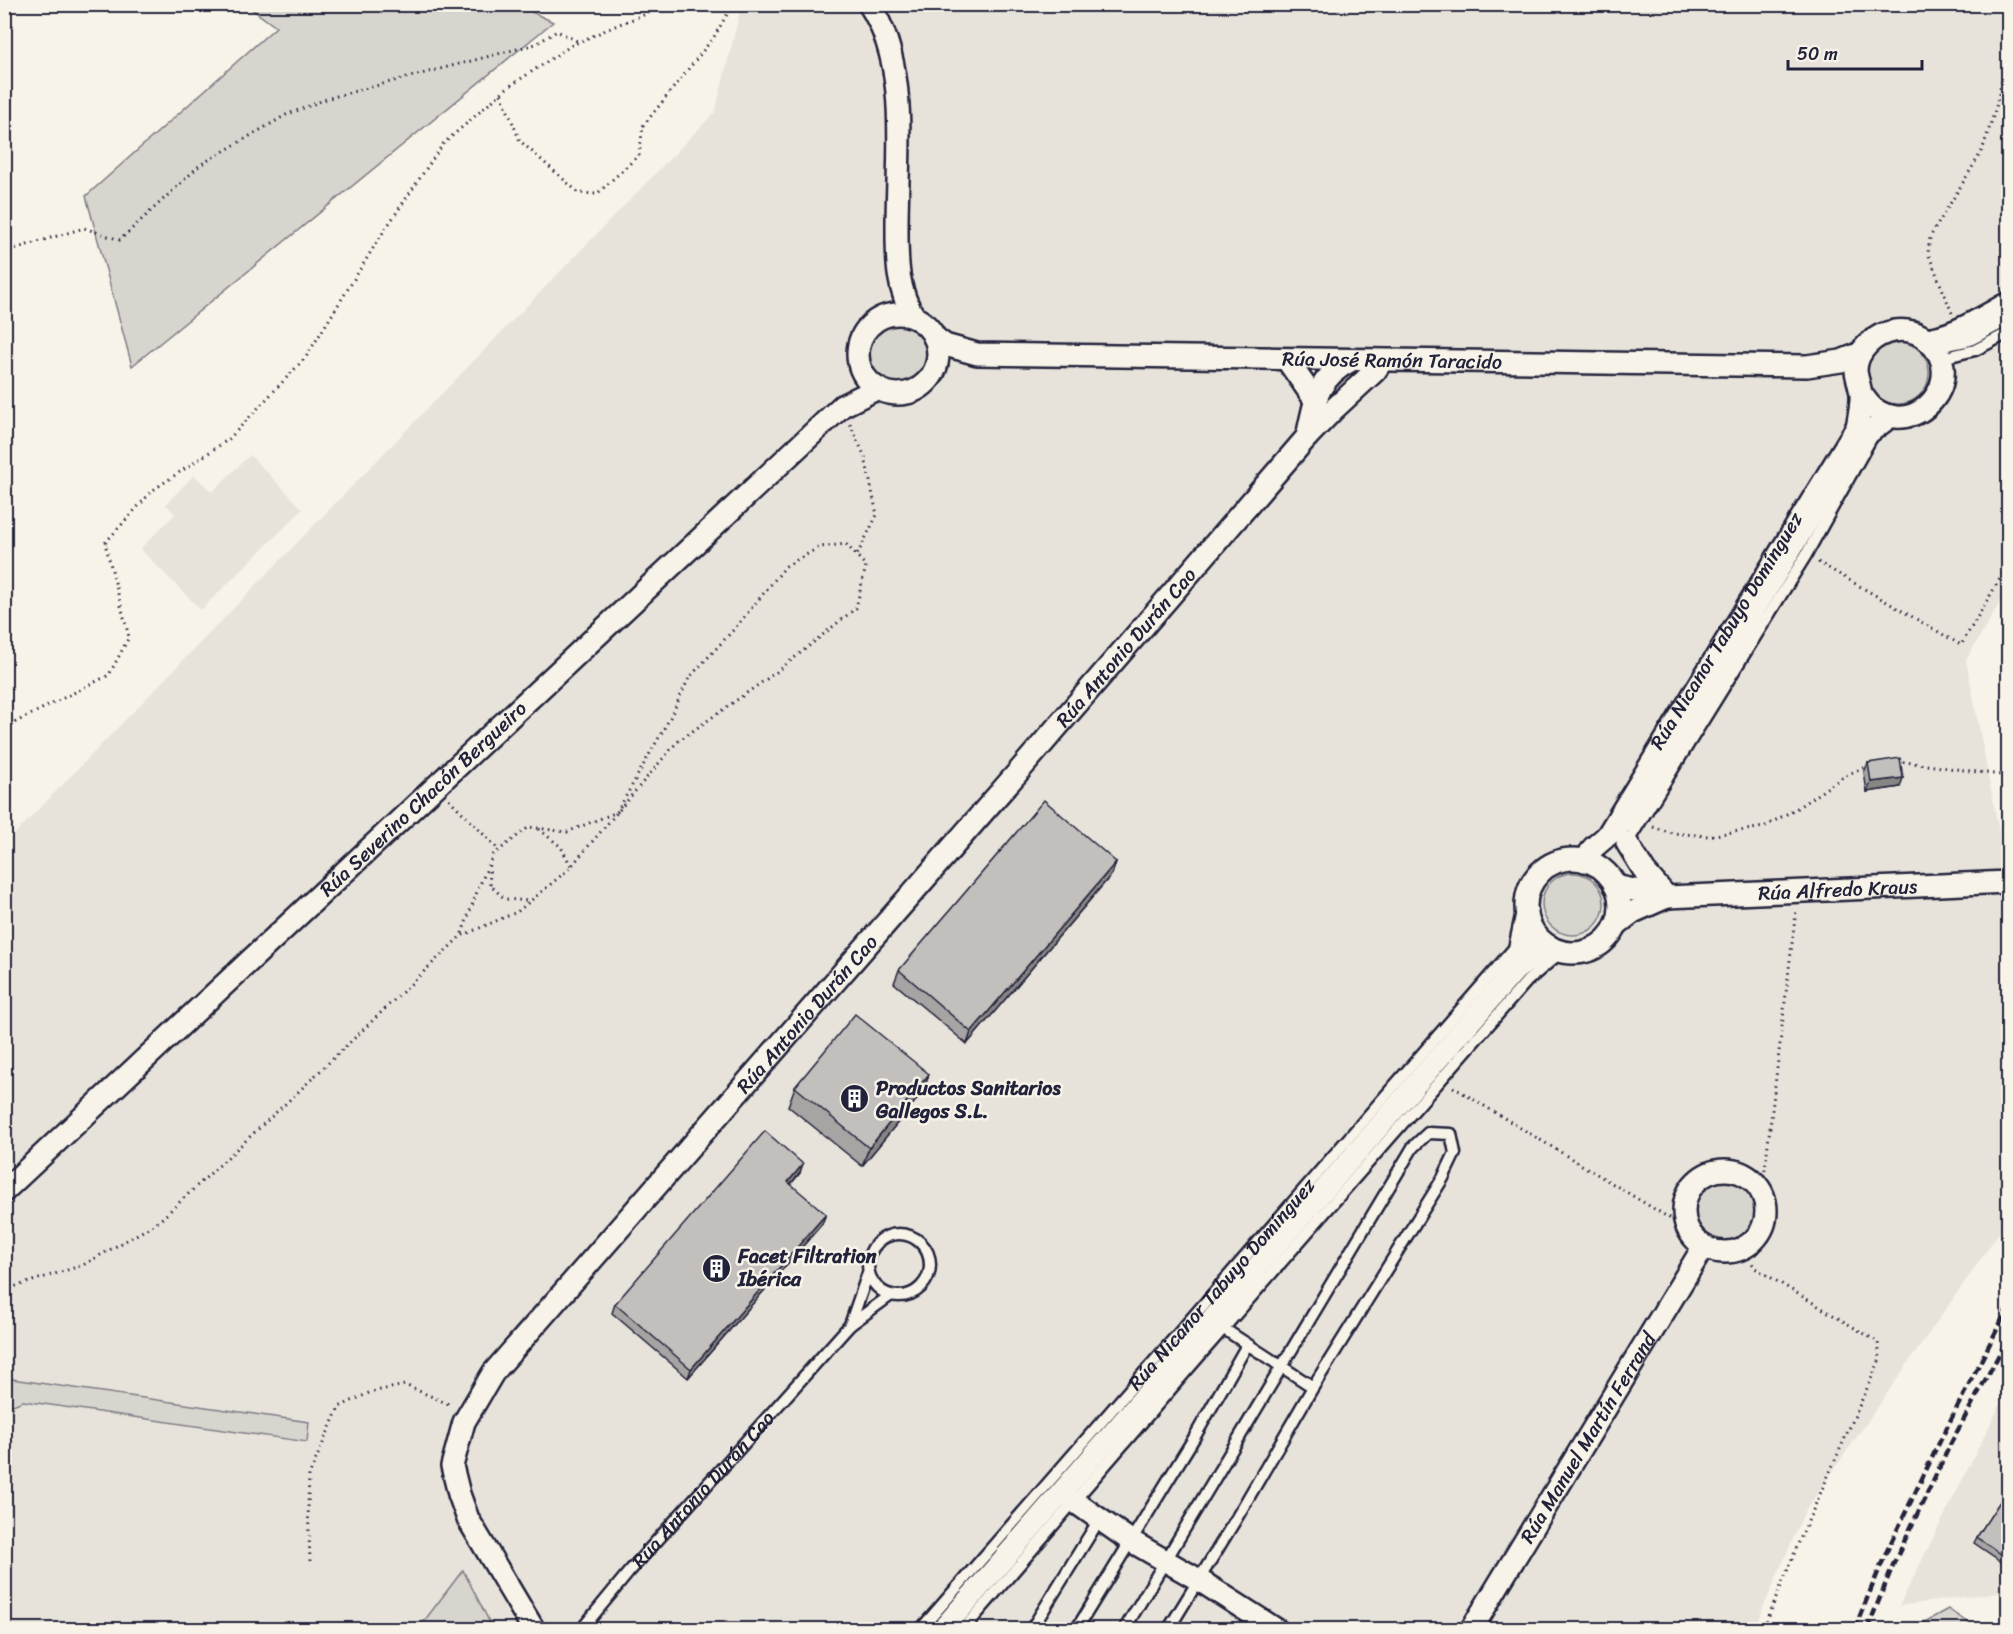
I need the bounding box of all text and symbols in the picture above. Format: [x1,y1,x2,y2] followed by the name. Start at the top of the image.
[1788,33,1922,71] scale bar
[1797,38,1838,70] text: 50 m
[1282,341,1502,379] street label: Rúa José Ramón Taracido
[1640,504,1813,756] street label: Rúa Nicanor Tabuyo Domínguez
[1046,559,1205,735] street label: Rúa Antonio Durán Cao
[311,692,535,905] street label: Rúa Severino Chacón Bergueiro
[1757,868,1919,910] street label: Rúa Alfredo Kraus
[727,926,887,1102] street label: Rúa Antonio Durán Cao
[875,1071,1061,1129] place label: Productos Sanitarios Gallegos S.L.
[839,1083,871,1115] building icon: Productos Sanitarios Gallegos S.L.
[1119,1169,1325,1399] street label: Rúa Nicanor Tabuyo Domínguez
[737,1239,877,1297] place label: Facet Filtration Ibérica
[701,1252,733,1284] building icon: Facet Filtration Ibérica
[1510,1324,1666,1550] street label: Rúa Manuel Martín Ferrand
[622,1402,783,1577] street label: Rúa Antonio Durán Cao

